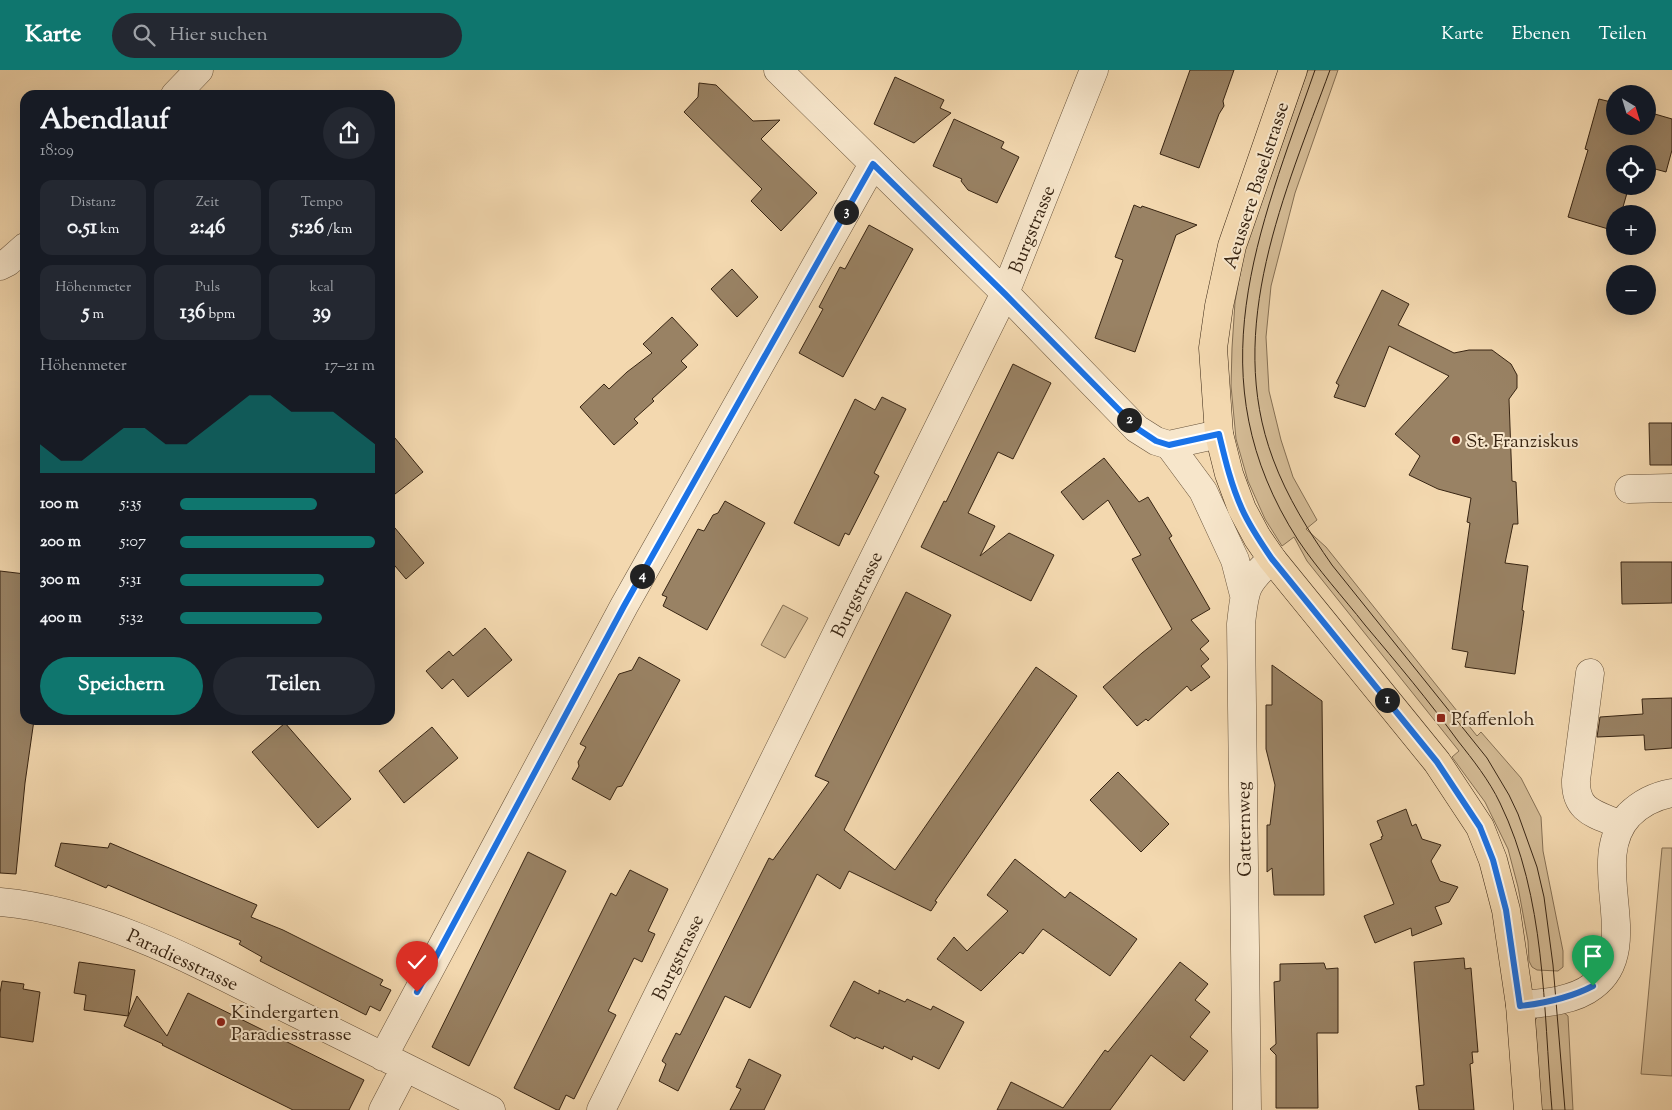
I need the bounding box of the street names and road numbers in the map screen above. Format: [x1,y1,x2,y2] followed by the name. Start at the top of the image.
[1218,99,1297,273] street label: Aeussere Baselstrasse
[1003,182,1063,278] street label: Burgstrasse
[826,547,891,643] street label: Burgstrasse
[1231,781,1260,877] street label: Gatternweg
[647,910,712,1006] street label: Burgstrasse
[122,924,242,999] street label: Paradiesstrasse

